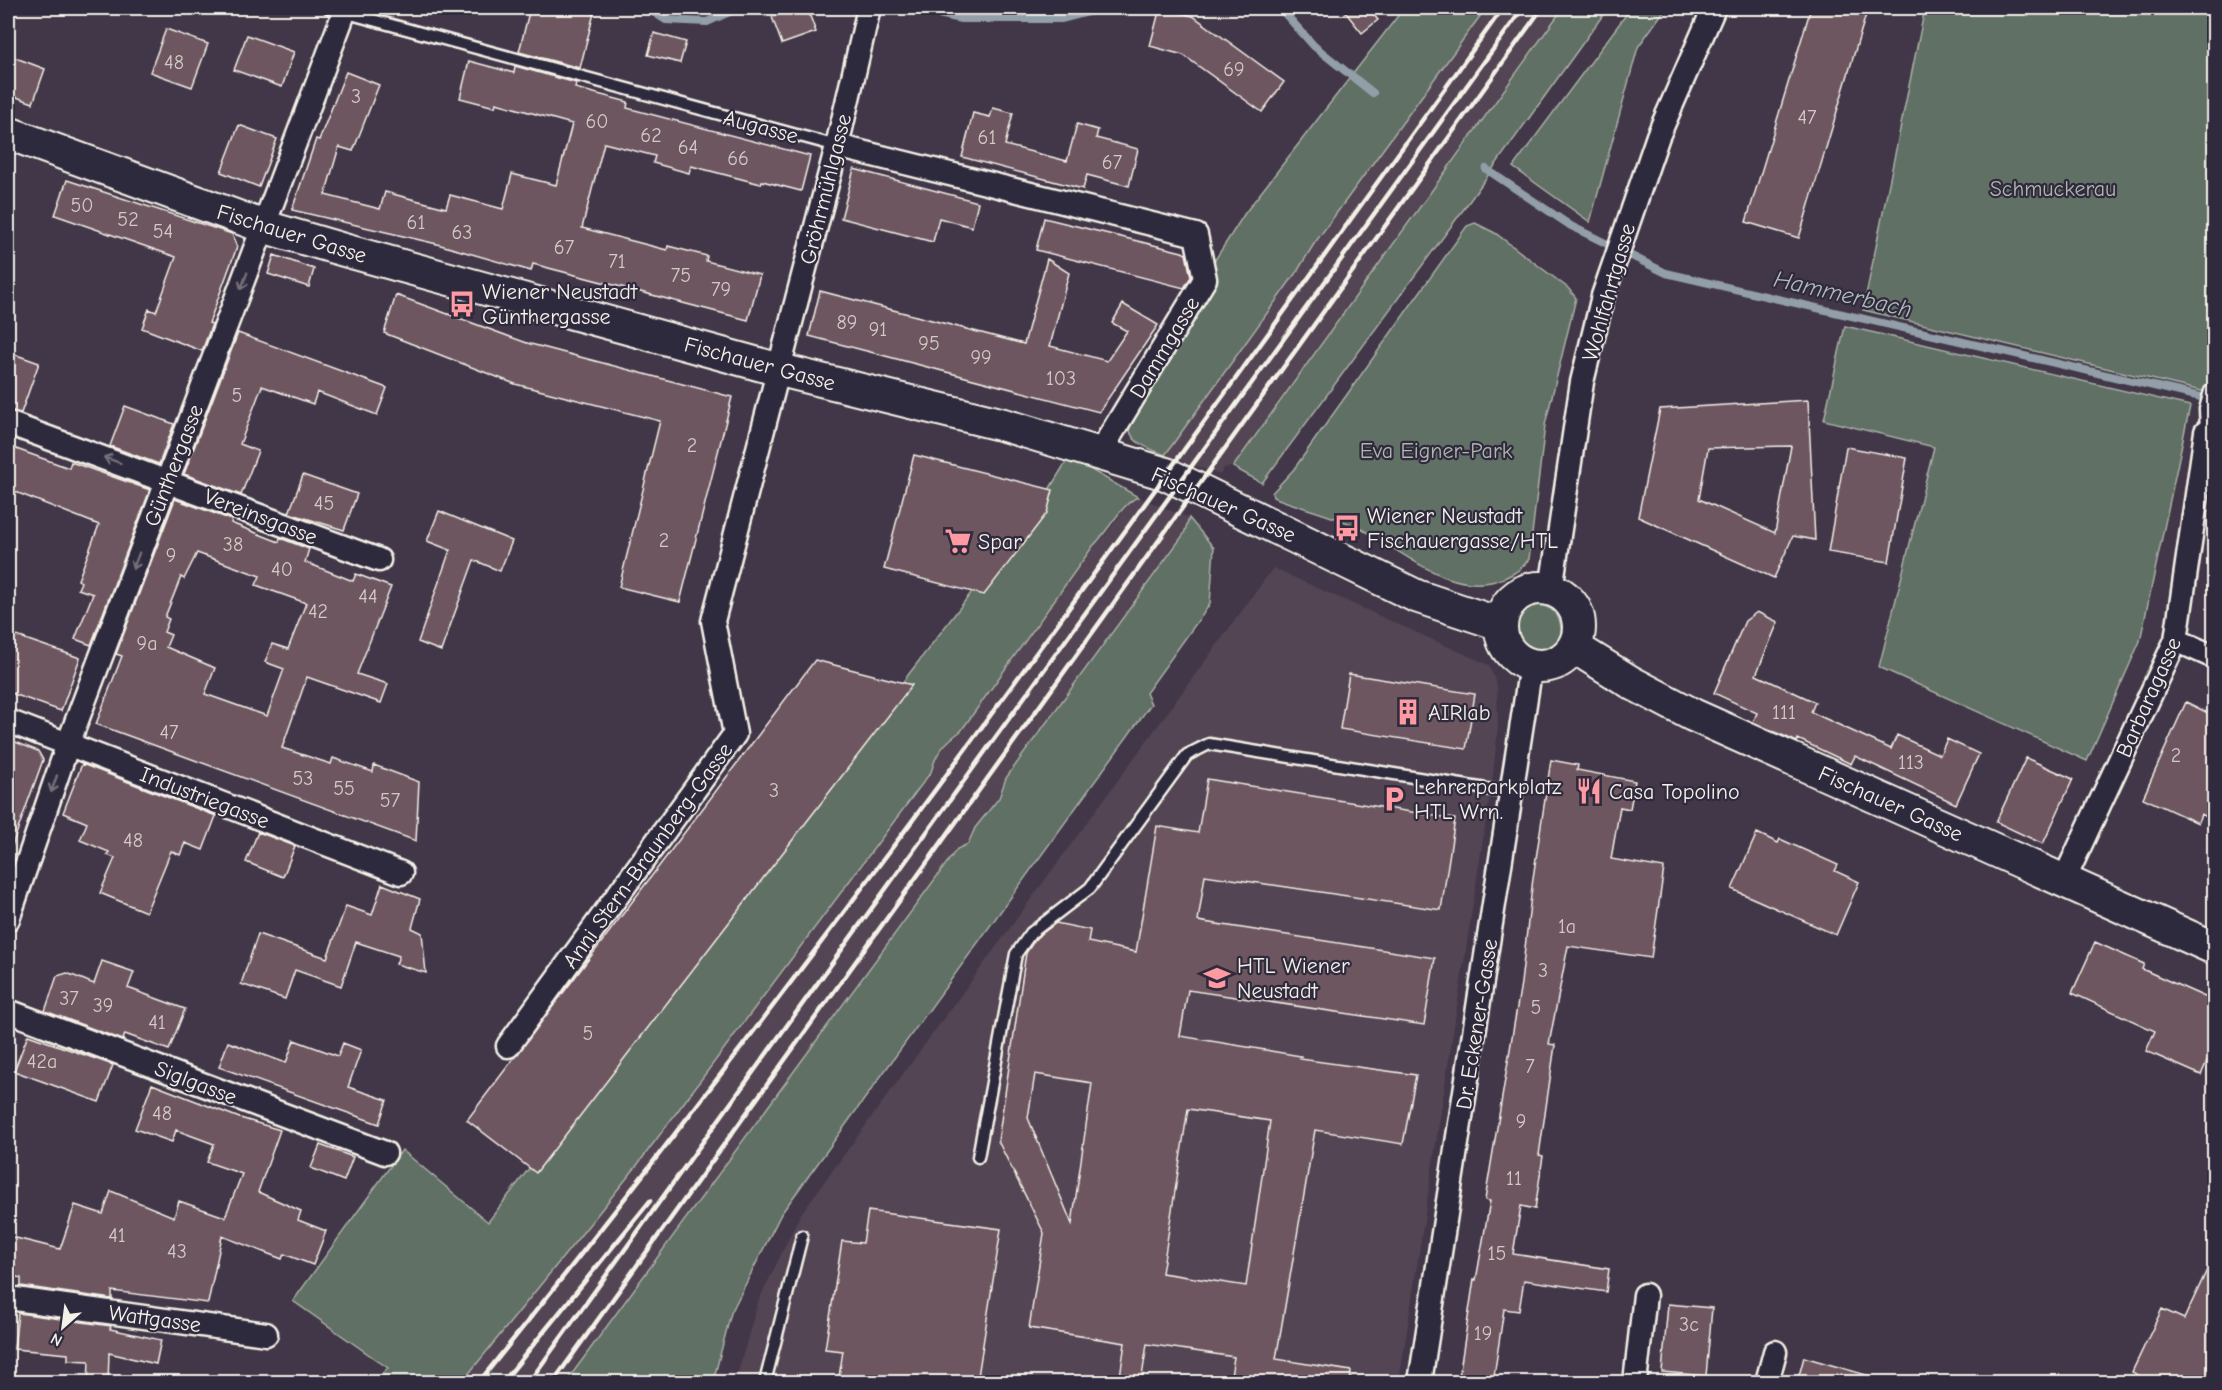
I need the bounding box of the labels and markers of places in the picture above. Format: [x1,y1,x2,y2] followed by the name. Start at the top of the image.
[482,279,638,330] place label: Wiener Neustadt Günthergasse
[447,289,477,319] bus stop icon: Wiener Neustadt Günthergasse
[1367,503,1558,554] place label: Wiener Neustadt Fischauergasse/HTL
[1332,513,1362,543] bus stop icon: Wiener Neustadt Fischauergasse/HTL
[943,526,973,556] supermarket icon: Spar
[978,529,1022,555] place label: Spar
[1393,697,1423,727] building icon: AIRlab
[1428,700,1490,726] place label: AIRlab
[1414,774,1562,825] place label: Lehrerparkplatz HTL Wrn.
[1574,776,1604,806] restaurant icon: Casa Topolino
[1609,779,1740,805] place label: Casa Topolino
[1379,784,1409,814] parking icon: Lehrerparkplatz HTL Wrn.
[1237,953,1350,1004] place label: HTL Wiener Neustadt
[1202,963,1232,993] school or university icon: HTL Wiener Neustadt

